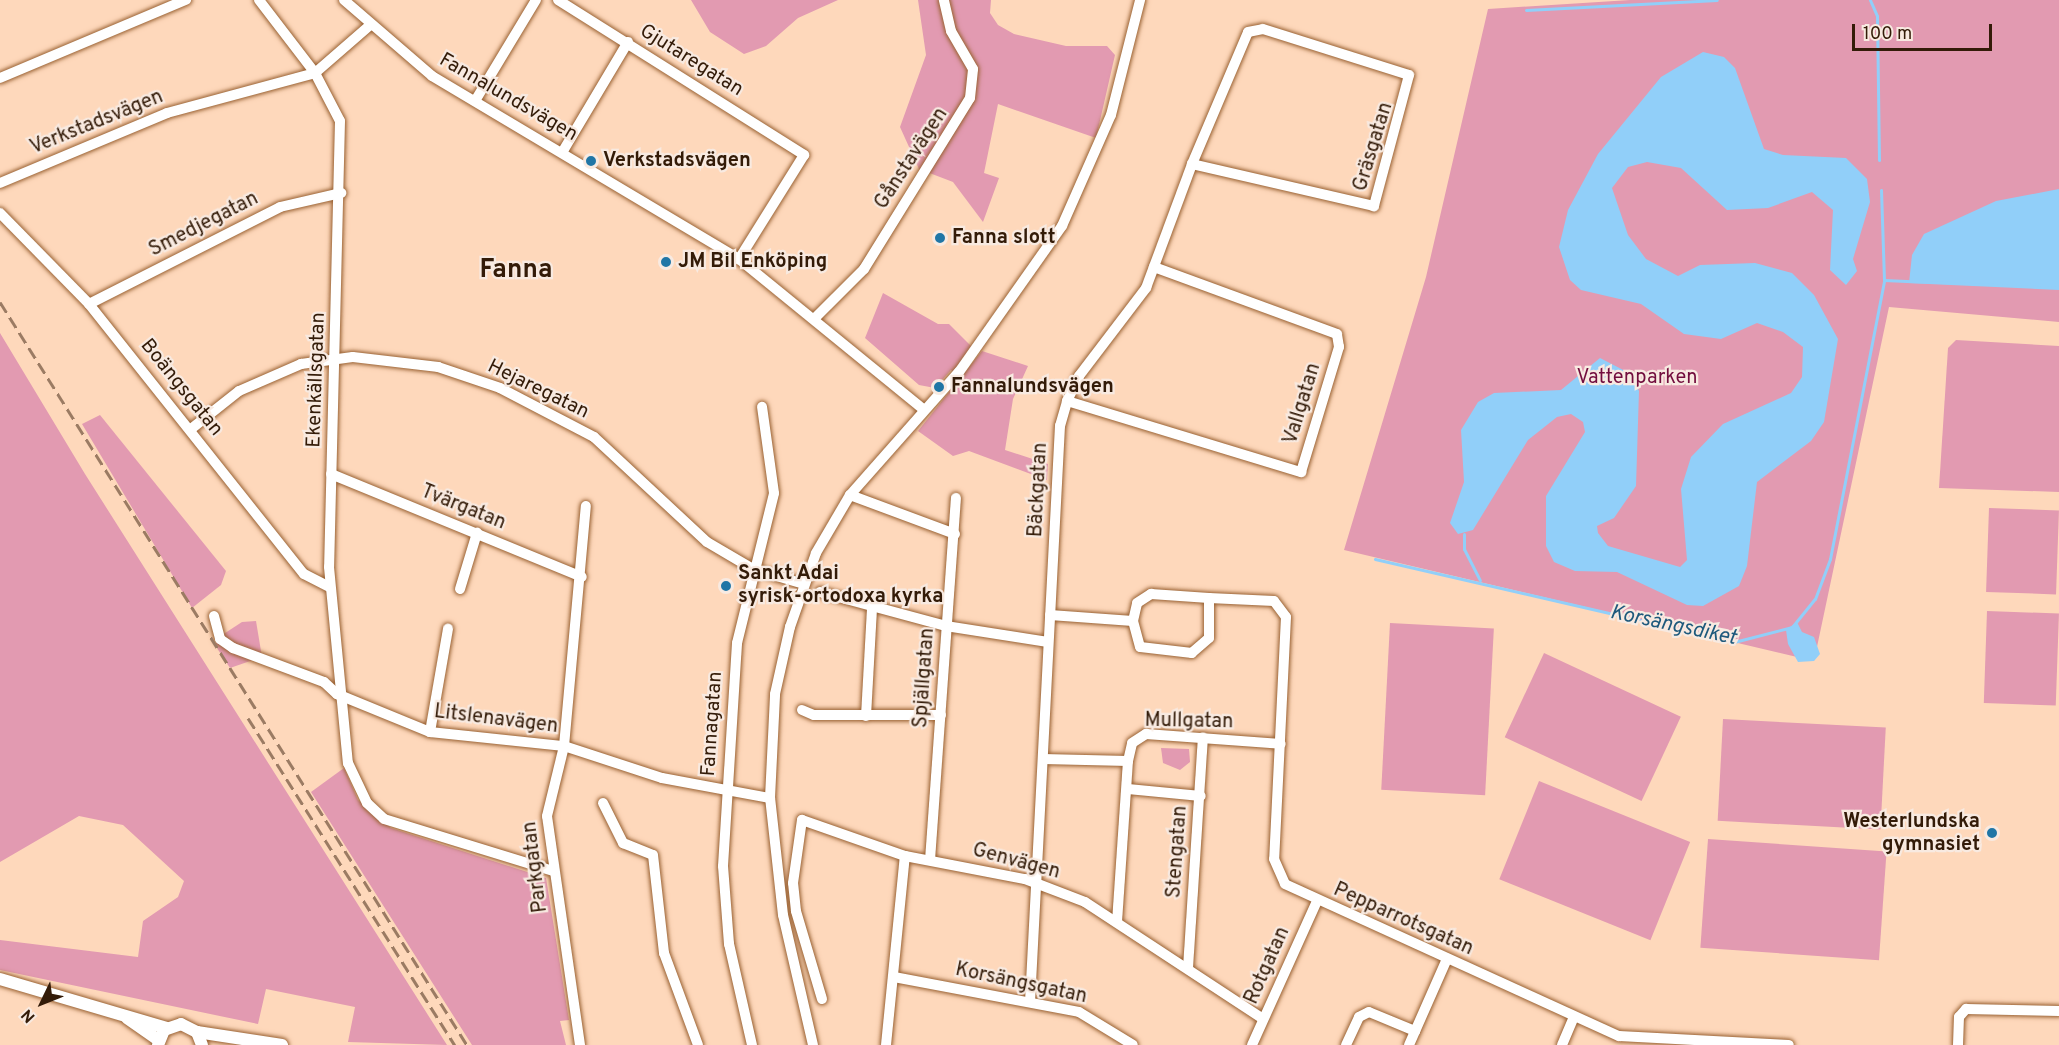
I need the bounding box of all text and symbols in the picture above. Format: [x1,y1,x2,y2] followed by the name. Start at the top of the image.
[1855,12,1994,50] scale bar
[635,20,747,102] street label: Gjutaregatan
[1863,23,1912,46] text: 100 m
[434,49,582,147] street label: Fannalundsvägen
[27,85,167,161] street label: Verkstadsvägen
[1349,100,1399,194] street label: Gräsgatan
[870,104,954,214] street label: Gånstavägen
[603,149,751,173] place label: Verkstadsvägen
[584,154,598,168] marker: Verkstadsvägen
[145,187,263,263] street label: Smedjegatan
[952,226,1056,250] place label: Fanna slott
[933,231,947,245] marker: Fanna slott
[678,250,827,274] place label: JM Bil Enköping
[480,255,552,287] district label: Fanna
[659,255,673,269] marker: JM Bil Enköping
[303,312,331,448] street label: Ekenkällsgatan
[135,335,227,441] street label: Boängsgatan
[483,355,593,425] street label: Hejaregatan
[1279,360,1327,448] street label: Vallgatan
[1576,366,1698,390] park label: Vattenparken
[951,375,1114,399] place label: Fannalundsvägen
[932,380,946,394] marker: Fannalundsvägen
[1025,442,1053,538] street label: Bäckgatan
[417,480,509,536] street label: Tvärgatan
[738,562,943,609] place label: Sankt Adai syrisk-ortodoxa kyrka
[719,579,733,593] marker: Sankt Adai syrisk-ortodoxa kyrka
[1608,600,1738,652] water label: Korsängsdiket
[910,627,940,729] street label: Spjällgatan
[697,671,729,777] street label: Fannagatan
[433,700,559,740] street label: Litslenavägen
[1144,709,1234,735] street label: Mullgatan
[1163,805,1193,899] street label: Stengatan
[1843,810,1980,857] place label: Westerlundska gymnasiet
[519,820,553,914] street label: Parkgatan
[1985,826,1999,840] marker: Westerlundska gymnasiet
[970,839,1062,885] street label: Genvägen
[1329,878,1477,962] street label: Pepparrotsgatan
[1240,924,1296,1008] street label: Rotgatan
[953,958,1089,1010] street label: Korsängsgatan
[12,973,72,1033] north arrow
[18,1004,40,1026] text: N

